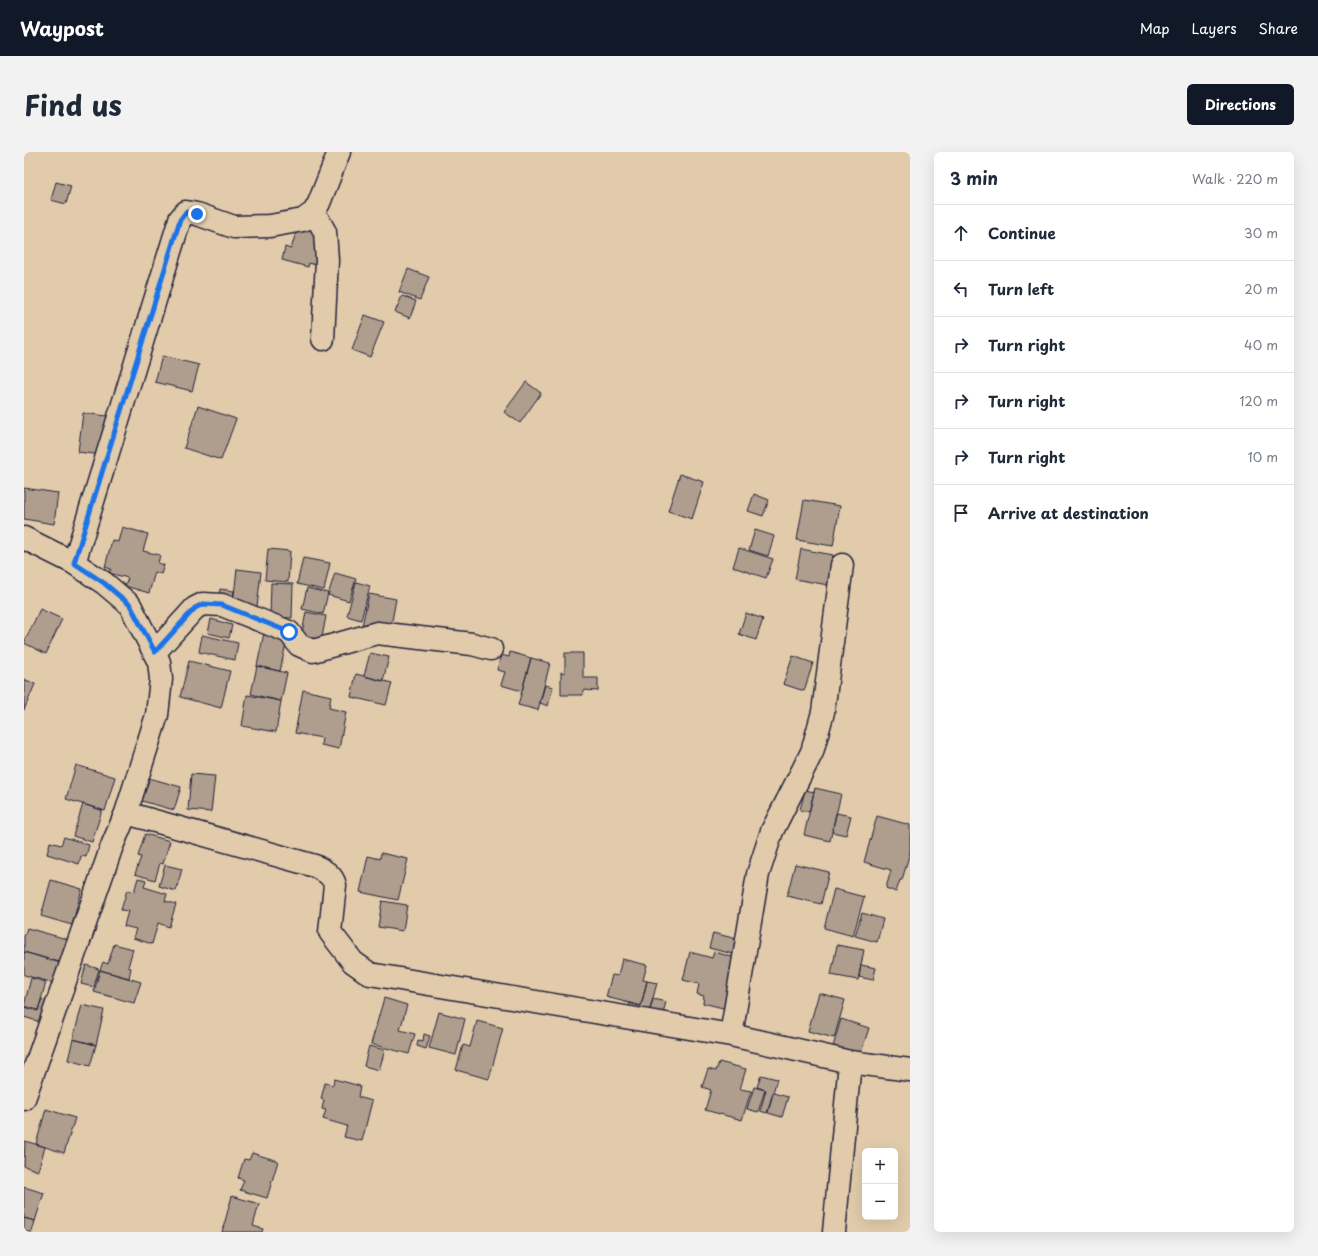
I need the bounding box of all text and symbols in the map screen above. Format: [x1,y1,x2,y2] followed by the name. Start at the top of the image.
[20,14,104,42] text: Waypost
[1140,18,1170,39] text: Map
[1192,18,1237,39] text: Layers
[1259,18,1298,39] text: Share
[24,83,122,126] text: Find us
[1187,84,1294,125] button: Directions
[950,165,998,191] text: 3 min
[1192,169,1278,188] text: Walk · 220 m
[188,205,206,223] route end
[988,221,1056,244] text: Continue
[950,222,972,244] icon: ahead
[1244,223,1278,242] text: 30 m
[988,277,1054,300] text: Turn left
[950,278,972,300] icon: left
[1244,279,1278,298] text: 20 m
[988,333,1065,356] text: Turn right
[950,334,972,356] icon: right
[1244,335,1278,354] text: 40 m
[988,389,1065,412] text: Turn right
[950,390,972,412] icon: right
[1239,391,1278,410] text: 120 m
[988,445,1065,468] text: Turn right
[950,446,972,468] icon: right
[1248,447,1278,466] text: 10 m
[988,501,1149,524] text: Arrive at destination
[950,502,972,524] icon: arrive
[280,623,298,641] route start
[862,1148,898,1220] map controls
[862,1148,898,1184] button: +
[862,1184,898,1220] button: −

